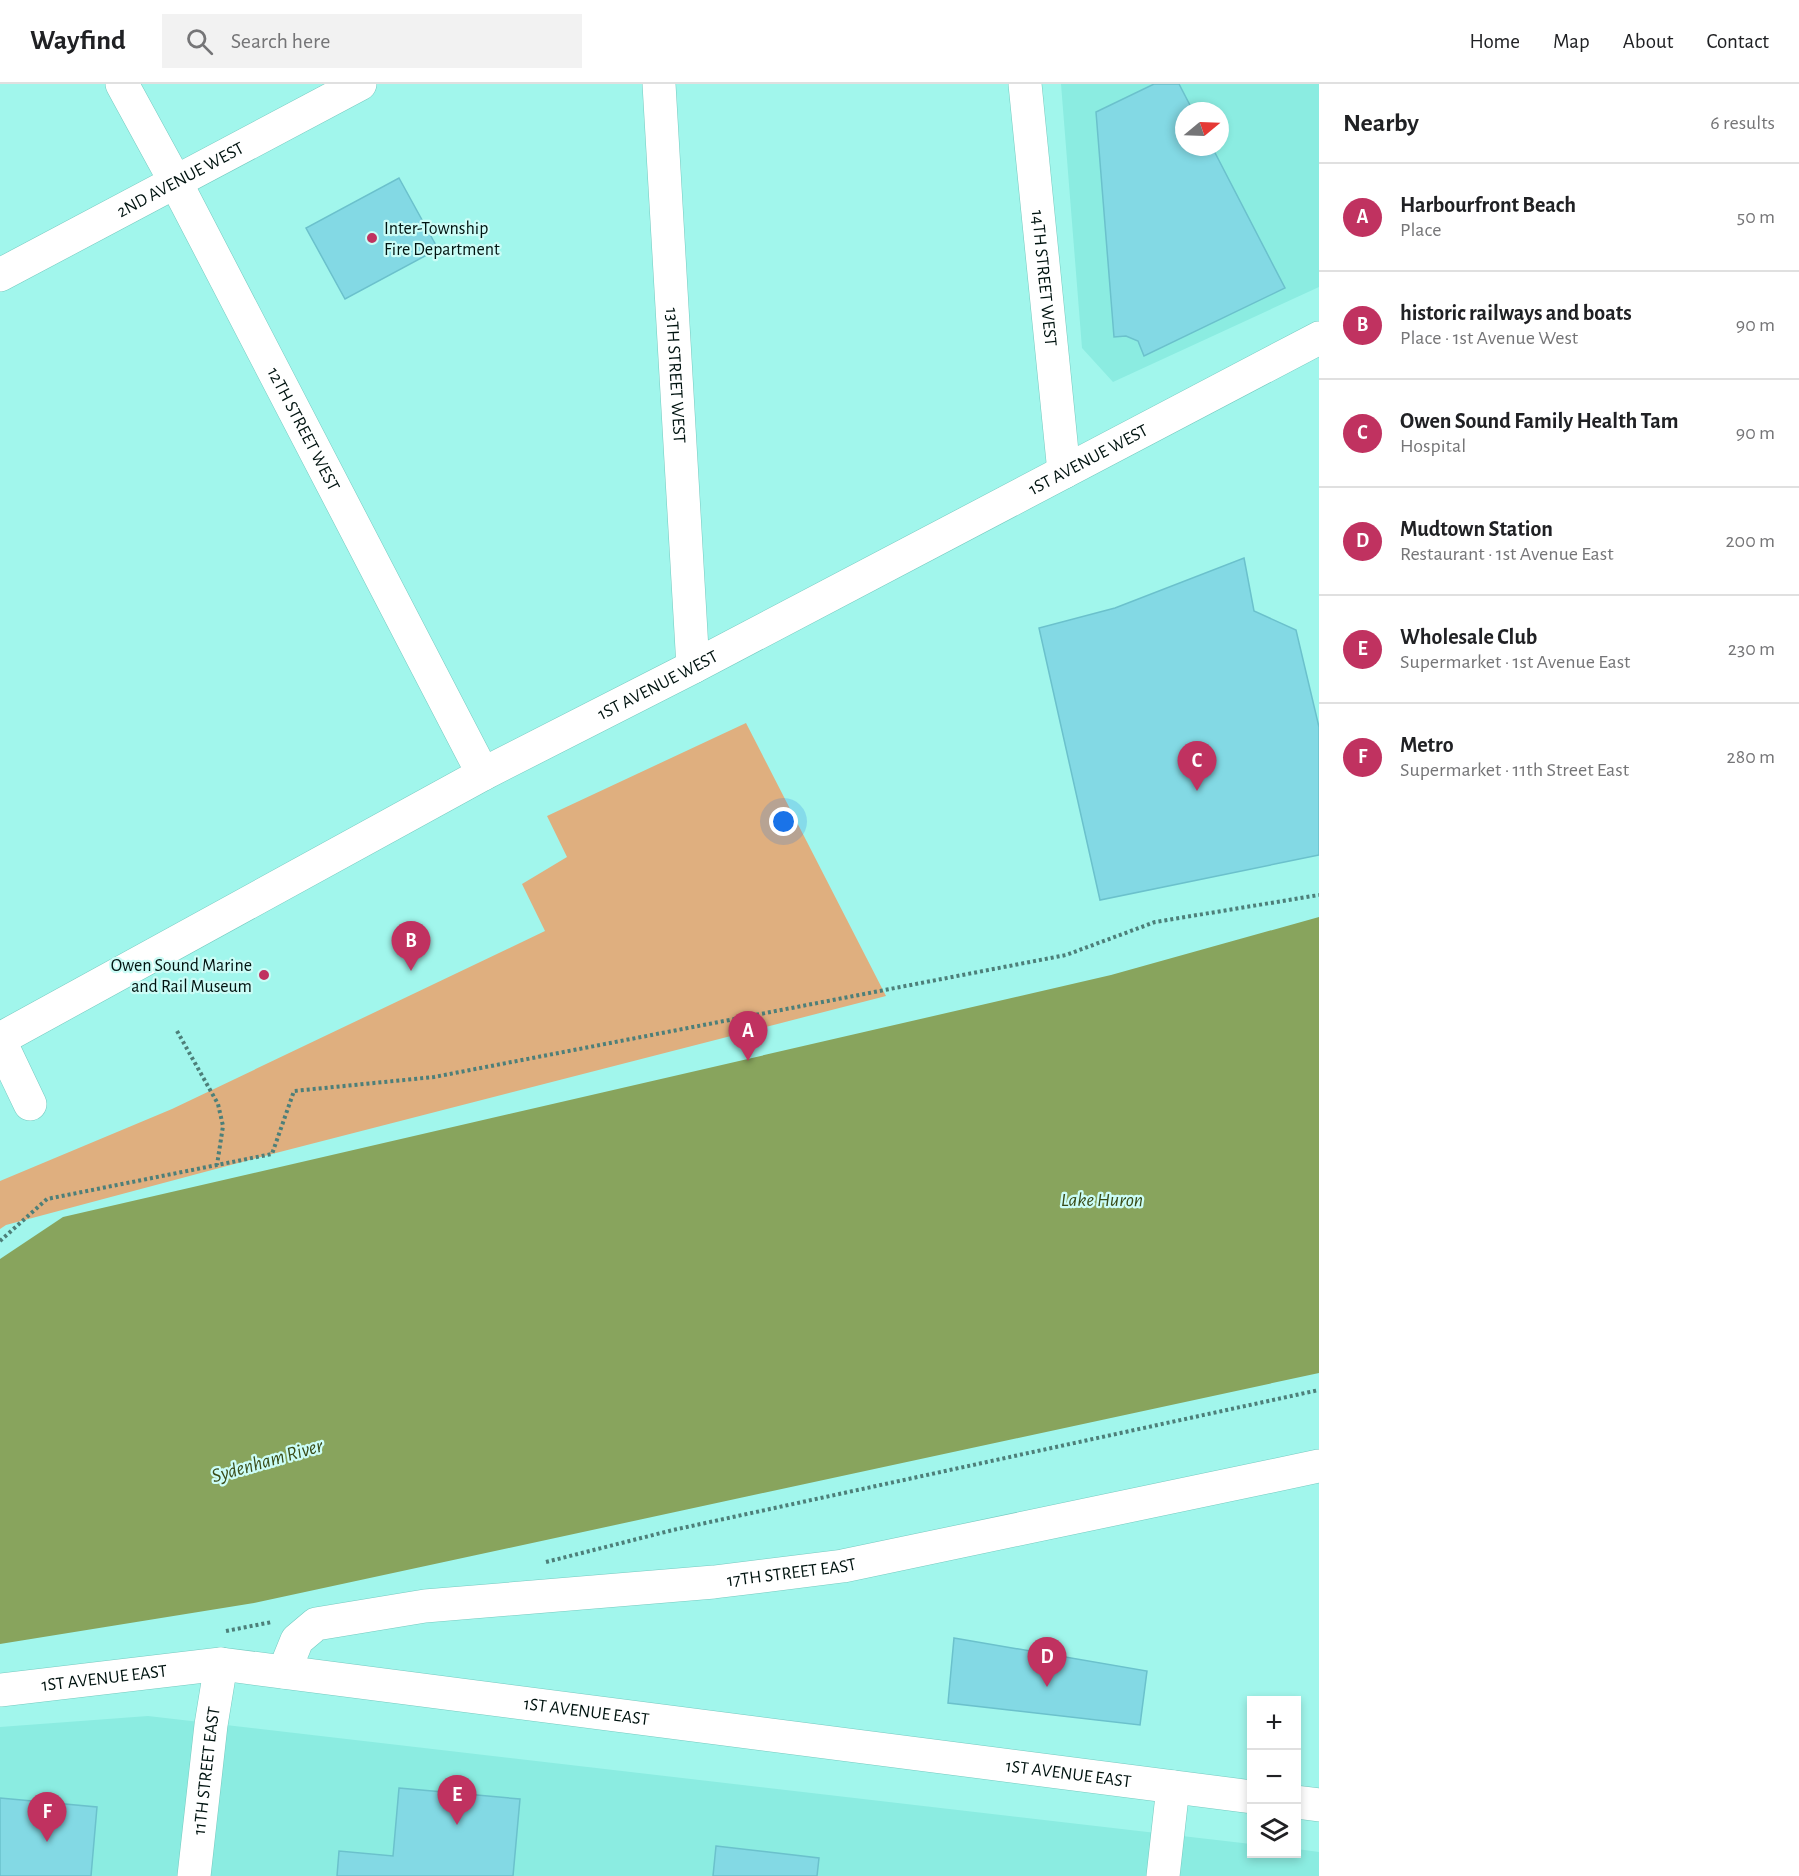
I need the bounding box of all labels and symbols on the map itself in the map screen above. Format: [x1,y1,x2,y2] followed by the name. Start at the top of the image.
[1175,102,1229,156] north arrow
[114,139,247,221] street label: 2ND AVENUE WEST
[1028,209,1059,347] street label: 14TH STREET WEST
[384,220,500,259] place label: Inter-Township Fire Department
[365,231,379,245] marker: Inter-Township Fire Department
[662,307,688,444] street label: 13TH STREET WEST
[263,365,342,494] street label: 12TH STREET WEST
[1026,421,1151,499] street label: 1ST AVENUE WEST
[595,648,721,724] street label: 1ST AVENUE WEST
[1178,742,1216,791] pin: C
[769,807,798,836] your location
[392,922,430,971] pin: B
[111,957,252,996] place label: Owen Sound Marine and Rail Museum
[257,968,271,982] marker: Owen Sound Marine and Rail Museum
[728,1012,768,1061] pin: A
[1061,1190,1143,1210] water label: Lake Huron
[209,1435,326,1486] water label: Sydenham River
[726,1555,858,1590] street label: 17TH STREET EAST
[1028,1638,1066,1687] pin: D
[41,1662,168,1695] street label: 1ST AVENUE EAST
[522,1695,650,1729] street label: 1ST AVENUE EAST
[191,1705,224,1836] street label: 11TH STREET EAST
[1004,1757,1132,1791] street label: 1ST AVENUE EAST
[438,1776,476,1825] pin: E
[28,1792,66,1842] pin: F

